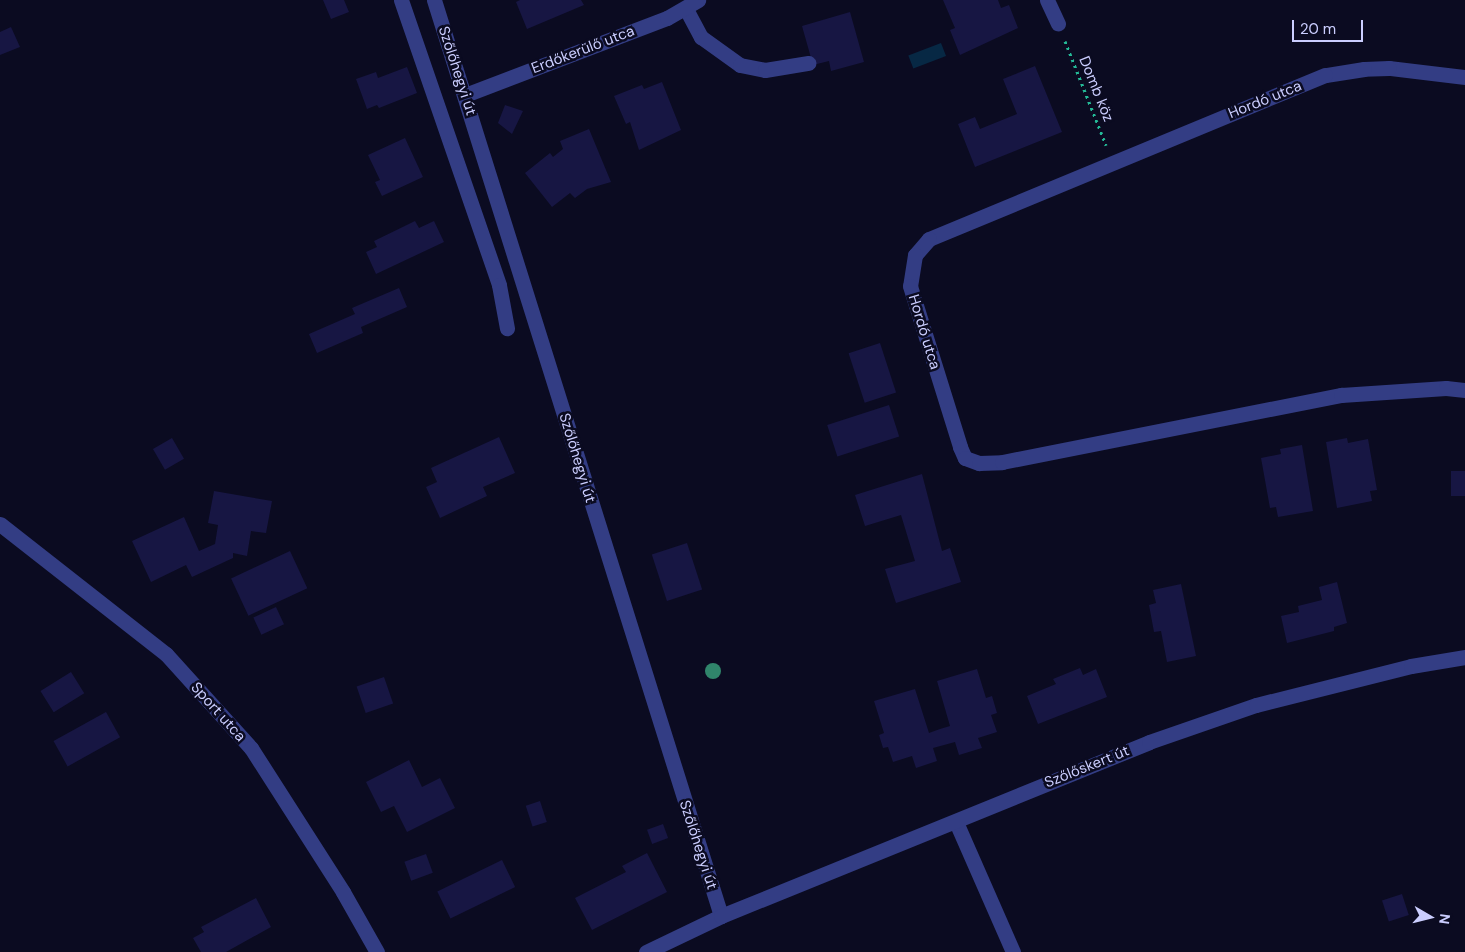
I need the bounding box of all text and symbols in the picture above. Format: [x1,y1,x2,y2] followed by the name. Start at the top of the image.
[1295,10,1366,42] scale bar
[1300,19,1336,39] text: 20 m
[529,22,637,78] street label: Erdőkerülő utca
[434,24,480,118] street label: Szőlőhegyi út
[1075,54,1117,124] street label: Domb köz
[1226,77,1304,123] street label: Hordó utca
[904,292,944,372] street label: Hordó utca
[555,411,599,505] street label: Szőlőhegyi út
[187,679,249,745] street label: Sport utca
[1042,742,1132,792] street label: Szőlőskert út
[675,798,721,892] street label: Szőlőhegyi út
[1405,892,1455,942] north arrow
[1435,913,1454,925] text: N

